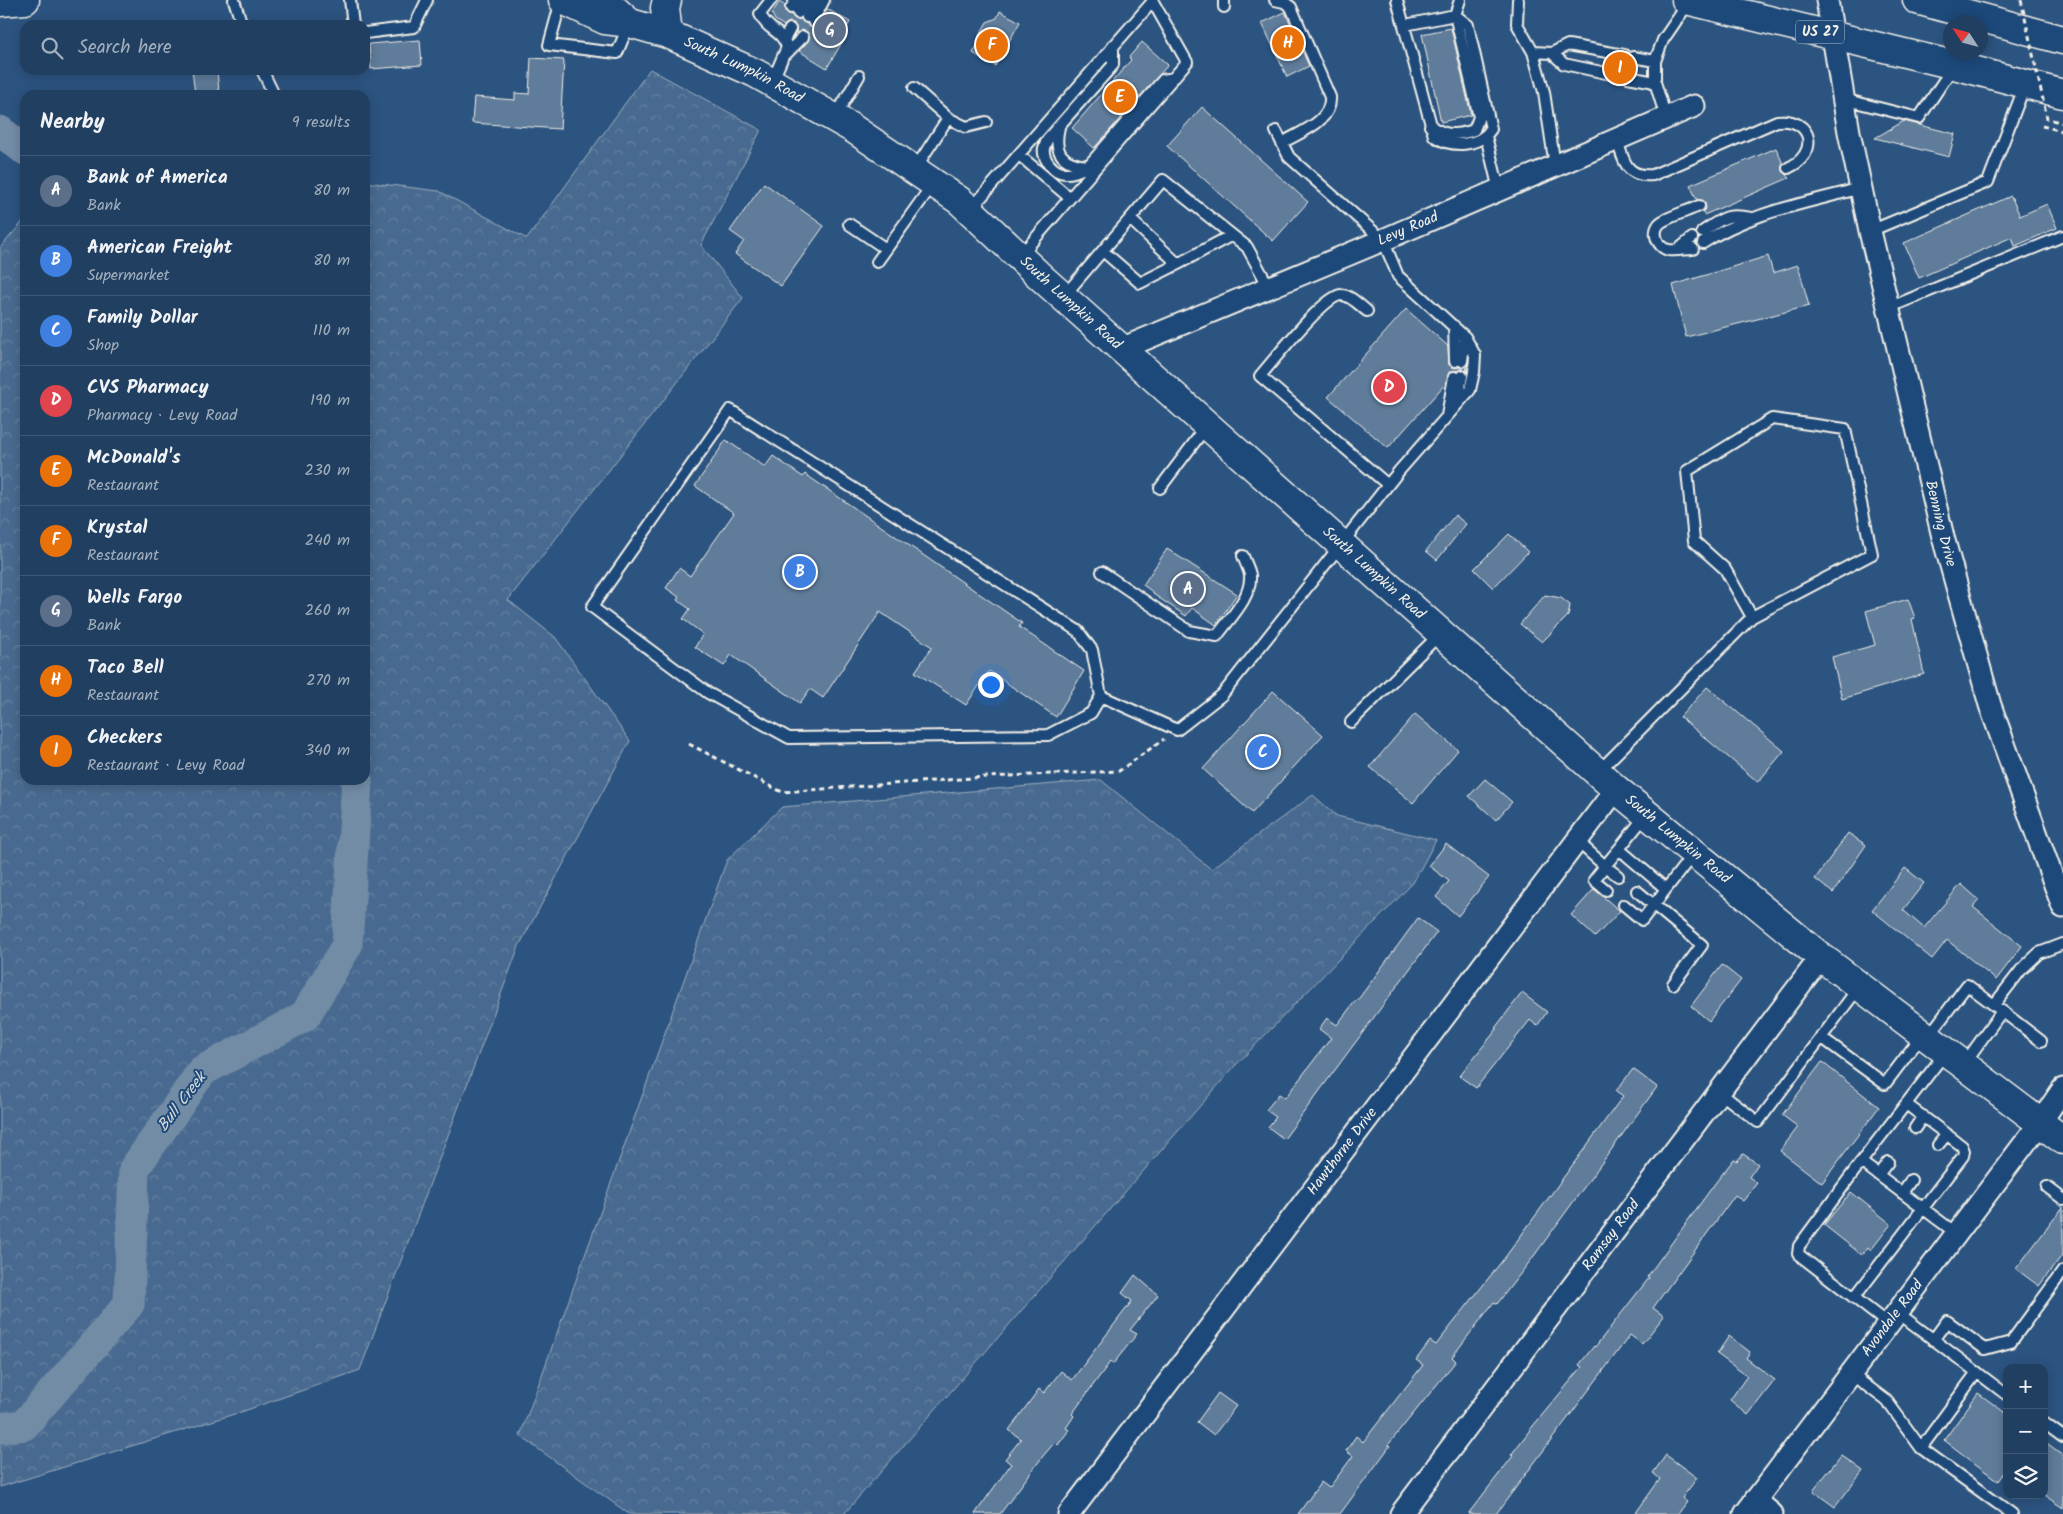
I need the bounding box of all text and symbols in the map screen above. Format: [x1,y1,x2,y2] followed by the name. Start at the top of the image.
[814,11,846,49] pin: G
[1943,15,1988,60] north arrow
[20,20,370,75] search box
[1796,21,1844,44] road number: US 27
[1272,24,1304,62] pin: H
[976,26,1008,64] pin: F
[680,30,808,110] street label: South Lumpkin Road
[78,33,172,63] text: Search here
[38,34,66,62] icon: search
[1604,49,1636,87] pin: I
[1104,78,1136,116] pin: E
[40,106,105,139] text: Nearby
[292,110,350,135] text: 9 results
[87,163,228,193] text: Bank of America
[51,178,61,203] text: A
[313,178,350,203] text: 80 m
[87,193,121,218] text: Bank
[1374,205,1443,253] street label: Levy Road
[87,233,232,263] text: American Freight
[51,248,61,273] text: B
[313,248,350,273] text: 80 m
[1014,250,1128,356] street label: South Lumpkin Road
[87,263,170,288] text: Supermarket
[87,303,198,333] text: Family Dollar
[51,318,61,343] text: C
[313,318,350,343] text: 110 m
[87,333,119,358] text: Shop
[1373,368,1405,406] pin: D
[87,373,209,403] text: CVS Pharmacy
[51,388,61,413] text: D
[310,388,350,413] text: 190 m
[87,403,237,428] text: Pharmacy · Levy Road
[87,443,181,473] text: McDonald's
[52,458,60,483] text: E
[304,458,350,483] text: 230 m
[87,473,159,498] text: Restaurant
[1918,478,1963,570] street label: Benning Drive
[87,513,147,543] text: Krystal
[1317,521,1431,626] street label: South Lumpkin Road
[52,528,60,553] text: F
[305,528,350,553] text: 240 m
[87,543,159,568] text: Restaurant
[784,553,816,591] pin: B
[1172,570,1204,608] pin: A
[87,583,182,613] text: Wells Fargo
[51,598,61,623] text: G
[305,598,350,623] text: 260 m
[87,613,121,638] text: Bank
[87,653,164,683] text: Taco Bell
[51,668,61,693] text: H
[306,668,350,693] text: 270 m
[978,672,1004,698] your location
[87,683,159,708] text: Restaurant
[87,723,162,753] text: Checkers
[1247,733,1279,771] pin: C
[54,738,58,763] text: I
[305,738,350,763] text: 340 m
[87,753,245,778] text: Restaurant · Levy Road
[1619,789,1736,891] street label: South Lumpkin Road
[151,1065,214,1137] water label: Bull Creek
[1301,1102,1384,1201] street label: Hawthorne Drive
[1576,1194,1646,1276] street label: Ramsay Road
[1855,1274,1930,1362] street label: Avondale Road
[2003,1364,2048,1499] map controls
[2003,1364,2048,1409] button: +
[2003,1409,2048,1454] button: −
[2003,1454,2048,1499] button: layers

